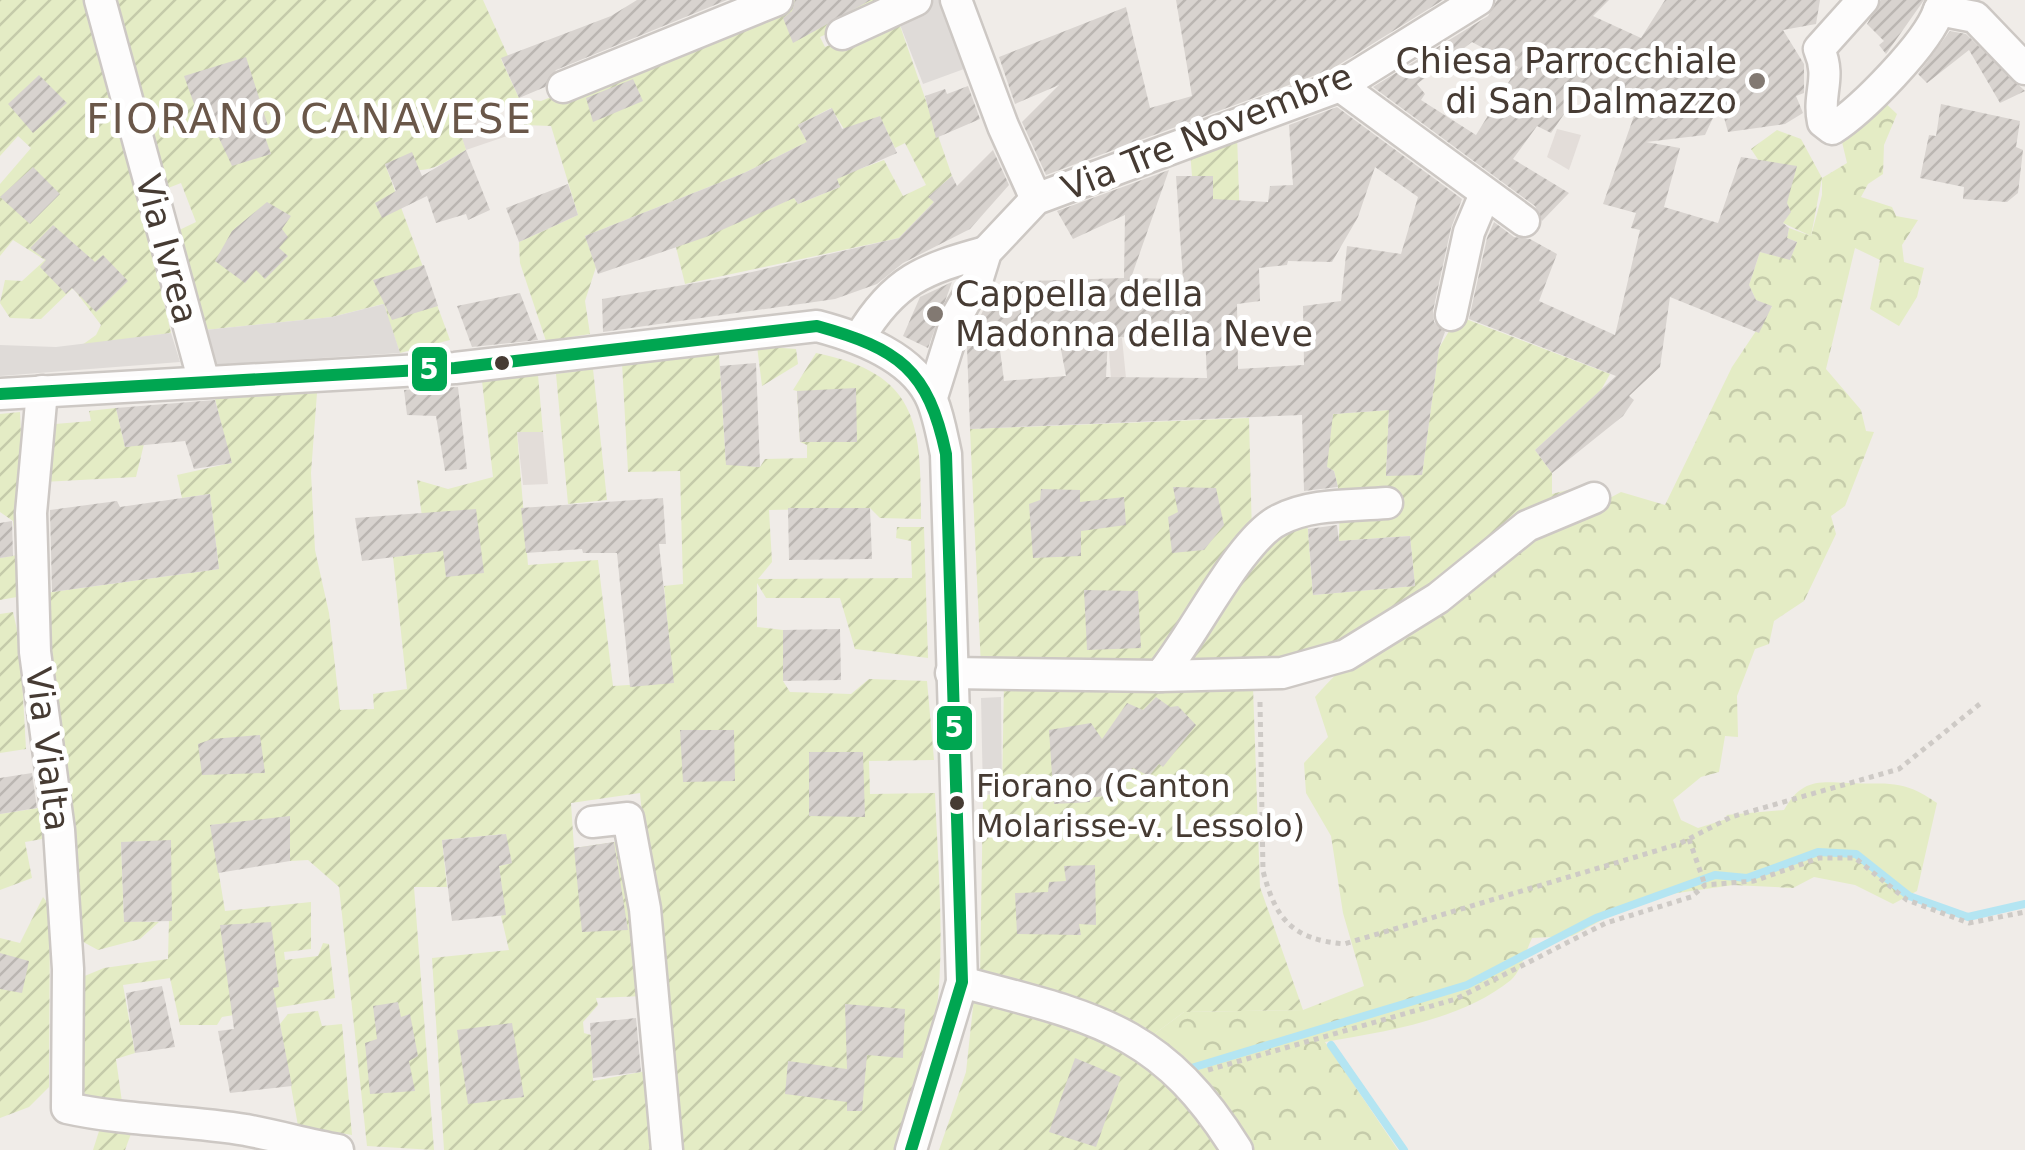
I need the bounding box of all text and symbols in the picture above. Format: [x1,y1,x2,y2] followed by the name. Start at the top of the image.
[1395,41,1737,121] place label: Chiesa Parrocchiale di San Dalmazzo
[1056,56,1358,208] street label: Via Tre Novembre
[1746,70,1768,92] marker: Chiesa Parrocchiale di San Dalmazzo
[86,96,534,142] district label: FIORANO CANAVESE
[128,170,206,328] street label: Via Ivrea
[955,274,1313,354] place label: Cappella della Madonna della Neve
[924,303,946,325] marker: Cappella della Madonna della Neve
[410,345,449,393] line badge: 5
[419,353,439,386] text: 5
[492,353,512,373] unlabelled marker
[18,665,78,833] street label: Via Vialta
[935,704,974,752] line badge: 5
[944,711,964,744] text: 5
[976,767,1305,845] place label: Fiorano (Canton Molarisse-v. Lessolo)
[947,793,967,813] marker: Fiorano (Canton Molarisse-v. Lessolo)

